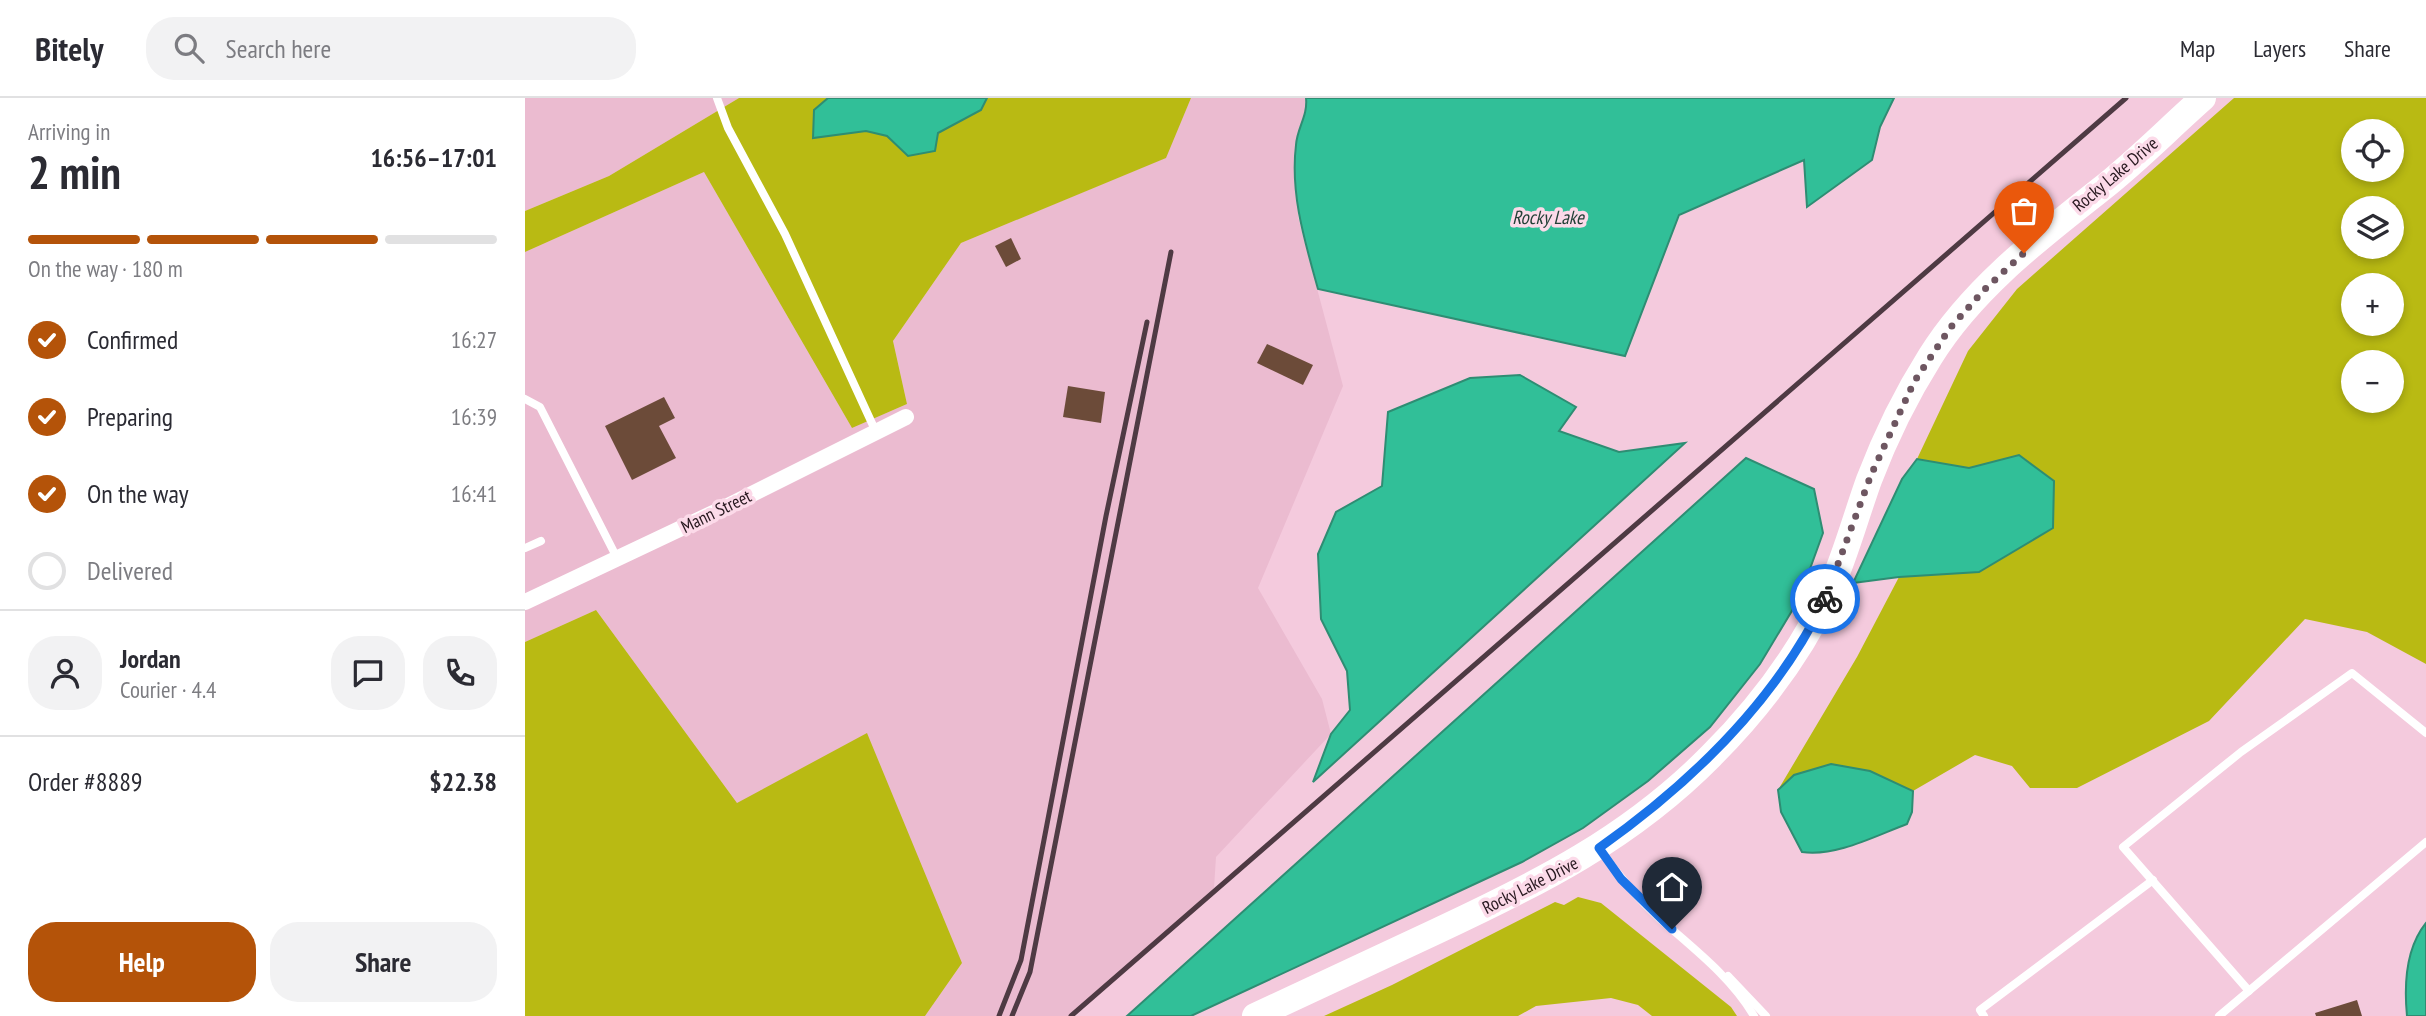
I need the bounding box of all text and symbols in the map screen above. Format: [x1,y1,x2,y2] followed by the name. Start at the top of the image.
[146,17,636,80] search box
[35,27,104,70] text: Bitely
[170,29,208,67] icon: search
[226,32,331,65] text: Search here
[2180,33,2215,64] text: Map
[2253,33,2306,64] text: Layers
[2344,33,2391,64] text: Share
[28,117,110,146] text: Arriving in
[2341,119,2404,413] map controls
[2341,119,2404,182] button: locate
[2068,132,2162,216] street label: Rocky Lake Drive
[370,141,497,174] text: 16:56–17:01
[28,142,121,202] text: 2 min
[1994,181,2054,253] pin
[2005,192,2043,230] icon: bag
[2341,196,2404,259] button: layers
[1512,205,1585,229] water label: Rocky Lake
[28,254,183,283] text: On the way · 180 m
[2341,273,2404,336] button: +
[28,321,66,359] icon: check
[87,323,178,356] text: Confirmed
[451,325,497,354] text: 16:27
[2341,350,2404,413] button: −
[28,398,66,436] icon: check
[87,400,173,433] text: Preparing
[451,402,497,431] text: 16:39
[28,475,66,513] icon: check
[87,477,189,510] text: On the way
[451,479,497,508] text: 16:41
[677,484,755,538] street label: Mann Street
[87,554,173,587] text: Delivered
[1790,564,1860,634] courier
[1806,580,1844,618] icon: bike
[28,636,102,710] button: person
[331,636,405,710] button: chat
[423,636,497,710] button: phone
[120,642,181,675] text: Jordan
[120,675,216,704] text: Courier · 4.4
[28,765,143,798] text: Order #8889
[429,765,497,798] text: $22.38
[1478,851,1582,919] street label: Rocky Lake Drive
[1642,857,1702,929] pin
[1653,868,1691,906] icon: home
[28,922,256,1002] button: Help
[270,922,497,1002] button: Share

